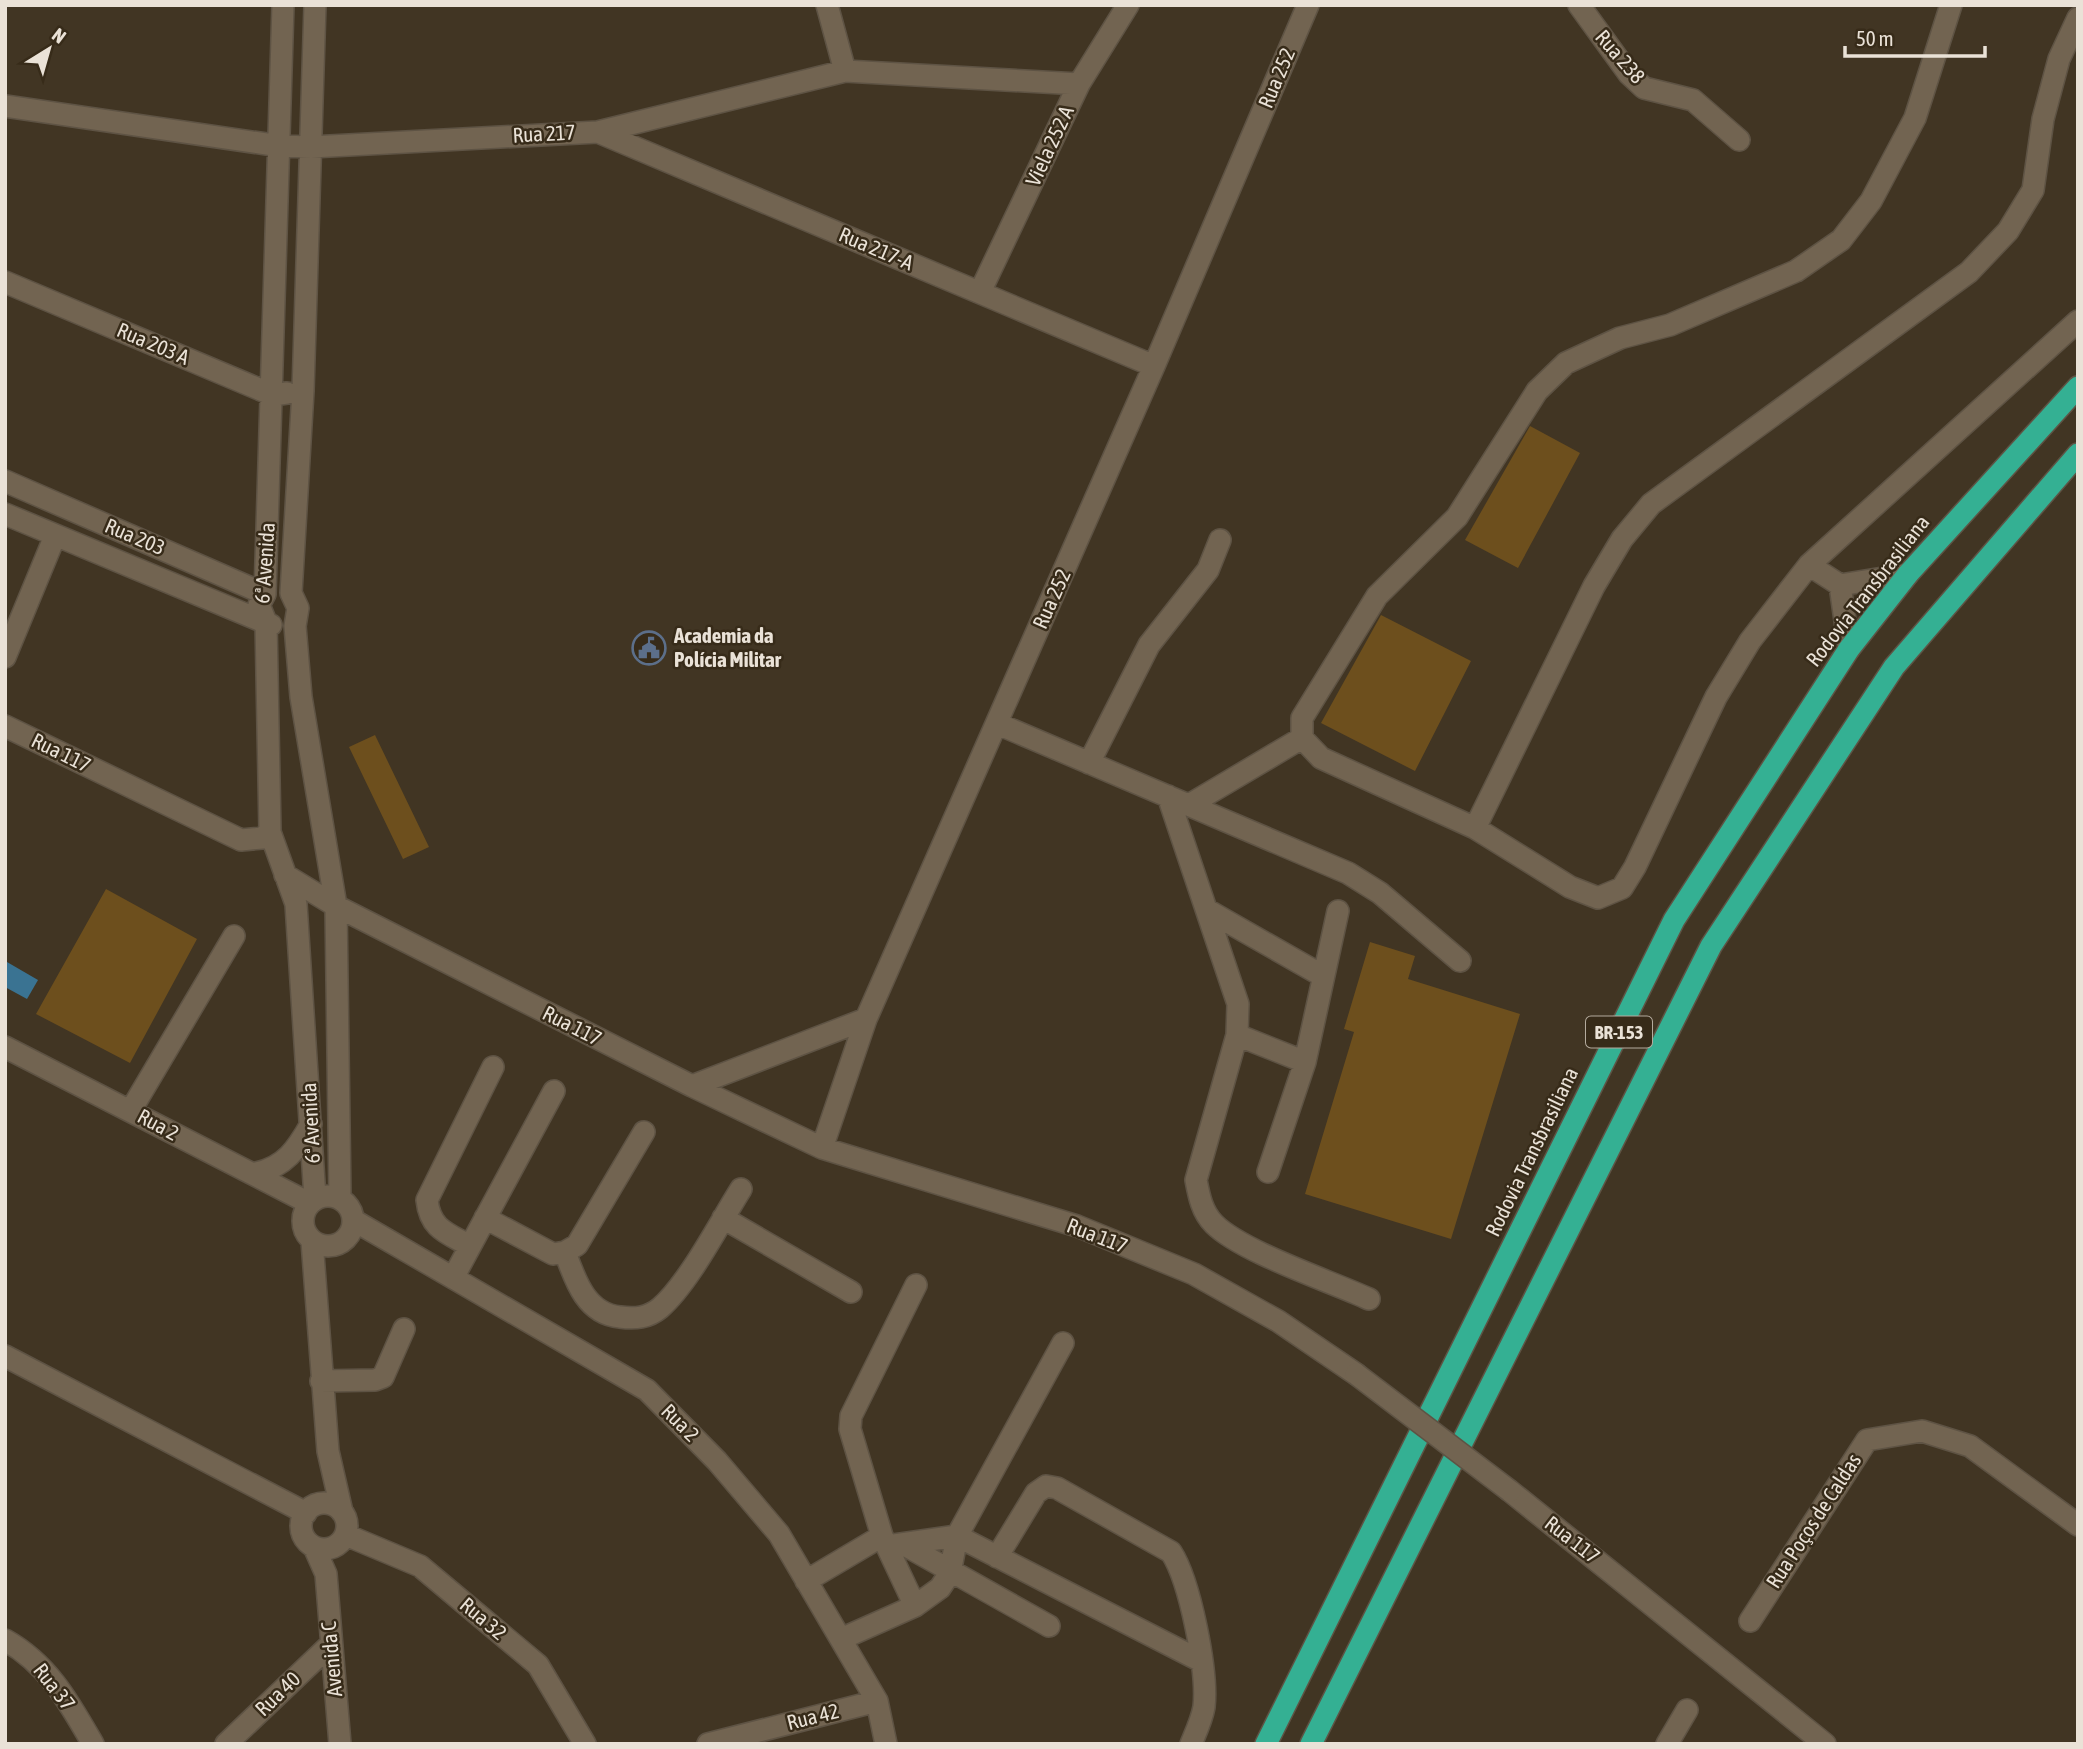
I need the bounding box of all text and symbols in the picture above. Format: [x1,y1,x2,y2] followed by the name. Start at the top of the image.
[14,14,84,84] north arrow
[1845,14,1985,58] scale bar
[48,23,70,48] text: N
[1591,25,1651,88] street label: Rua 238
[1856,26,1894,50] text: 50 m
[1253,44,1299,111] street label: Rua 252
[1020,101,1078,189] street label: Viela 252 A
[512,119,576,147] street label: Rua 217
[836,222,918,275] street label: Rua 217-A
[114,317,194,369] street label: Rua 203 A
[1801,510,1934,671] street label: Rodovia Transbrasiliana
[102,513,169,559] street label: Rua 203
[249,522,279,604] street label: 6ª Avenida
[1027,565,1075,632] street label: Rua 252
[673,623,782,671] place label: Academia da Polícia Militar
[630,629,668,667] public building icon: Academia da Polícia Militar
[28,728,95,777] street label: Rua 117
[539,1000,606,1050] street label: Rua 117
[1586,1016,1652,1048] road number: BR-153
[1480,1063,1582,1240] street label: Rodovia Transbrasiliana
[296,1082,324,1164] street label: 6ª Avenida
[134,1103,183,1145] street label: Rua 2
[1064,1213,1131,1258] street label: Rua 117
[657,1399,704,1446] street label: Rua 2
[1761,1449,1865,1592] street label: Rua Poços de Caldas
[1540,1510,1605,1568] street label: Rua 117
[456,1592,512,1644] street label: Rua 32
[316,1620,346,1698] street label: Avenida C
[29,1658,81,1715] street label: Rua 37
[250,1666,305,1720] street label: Rua 40
[784,1698,841,1734] street label: Rua 42

